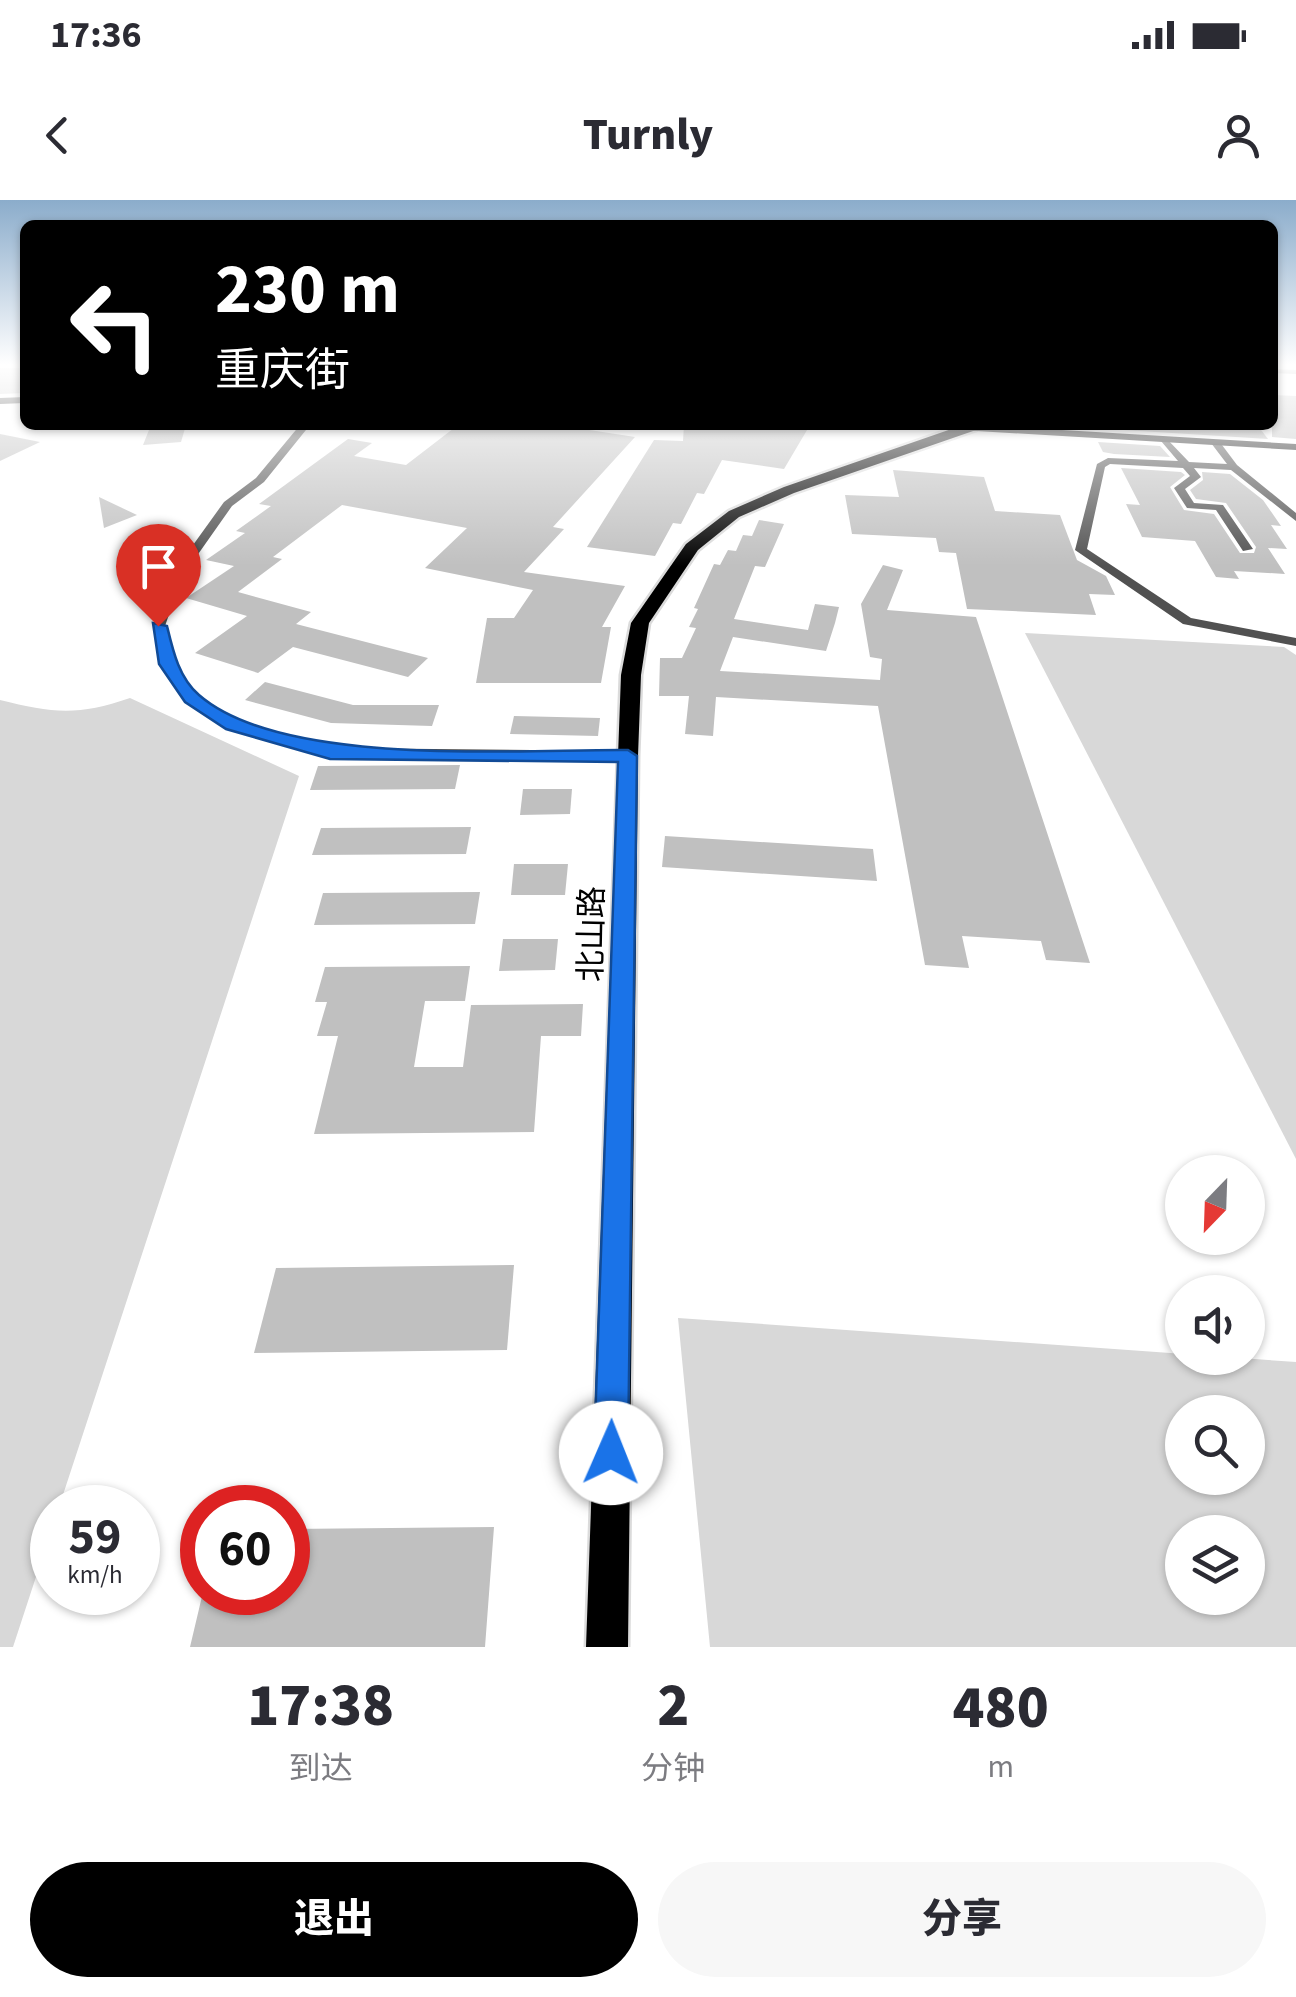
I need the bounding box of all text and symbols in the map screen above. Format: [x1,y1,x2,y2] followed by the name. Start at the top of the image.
[50,8,142,62] text: 17:36
[583,103,713,167] text: Turnly
[30,108,85,163] icon: back
[1211,108,1266,163] icon: person
[215,240,400,340] text: 230 m
[50,260,180,390] icon: left
[215,339,350,403] text: 重庆街
[116,524,201,627] pin
[131,539,186,594] icon: arrive
[568,886,616,982] street label: 北山路
[1165,1155,1265,1255] north arrow
[1165,1155,1265,1615] map controls
[1165,1275,1265,1375] button: sound
[1165,1395,1265,1495] button: search
[559,1401,663,1505] position arrow
[180,1485,310,1615] speed limit sign: 60
[69,1502,121,1573] text: 59
[1165,1515,1265,1615] button: layers
[67,1557,123,1593] text: km/h
[247,1664,394,1749] text: 17:38
[657,1664,689,1749] text: 2
[953,1666,1049,1751] text: 480
[987,1744,1014,1790] text: m
[289,1746,353,1792] text: 到达
[641,1746,705,1792] text: 分钟
[30,1862,638,1977] button: 退出
[658,1862,1266,1977] button: 分享

